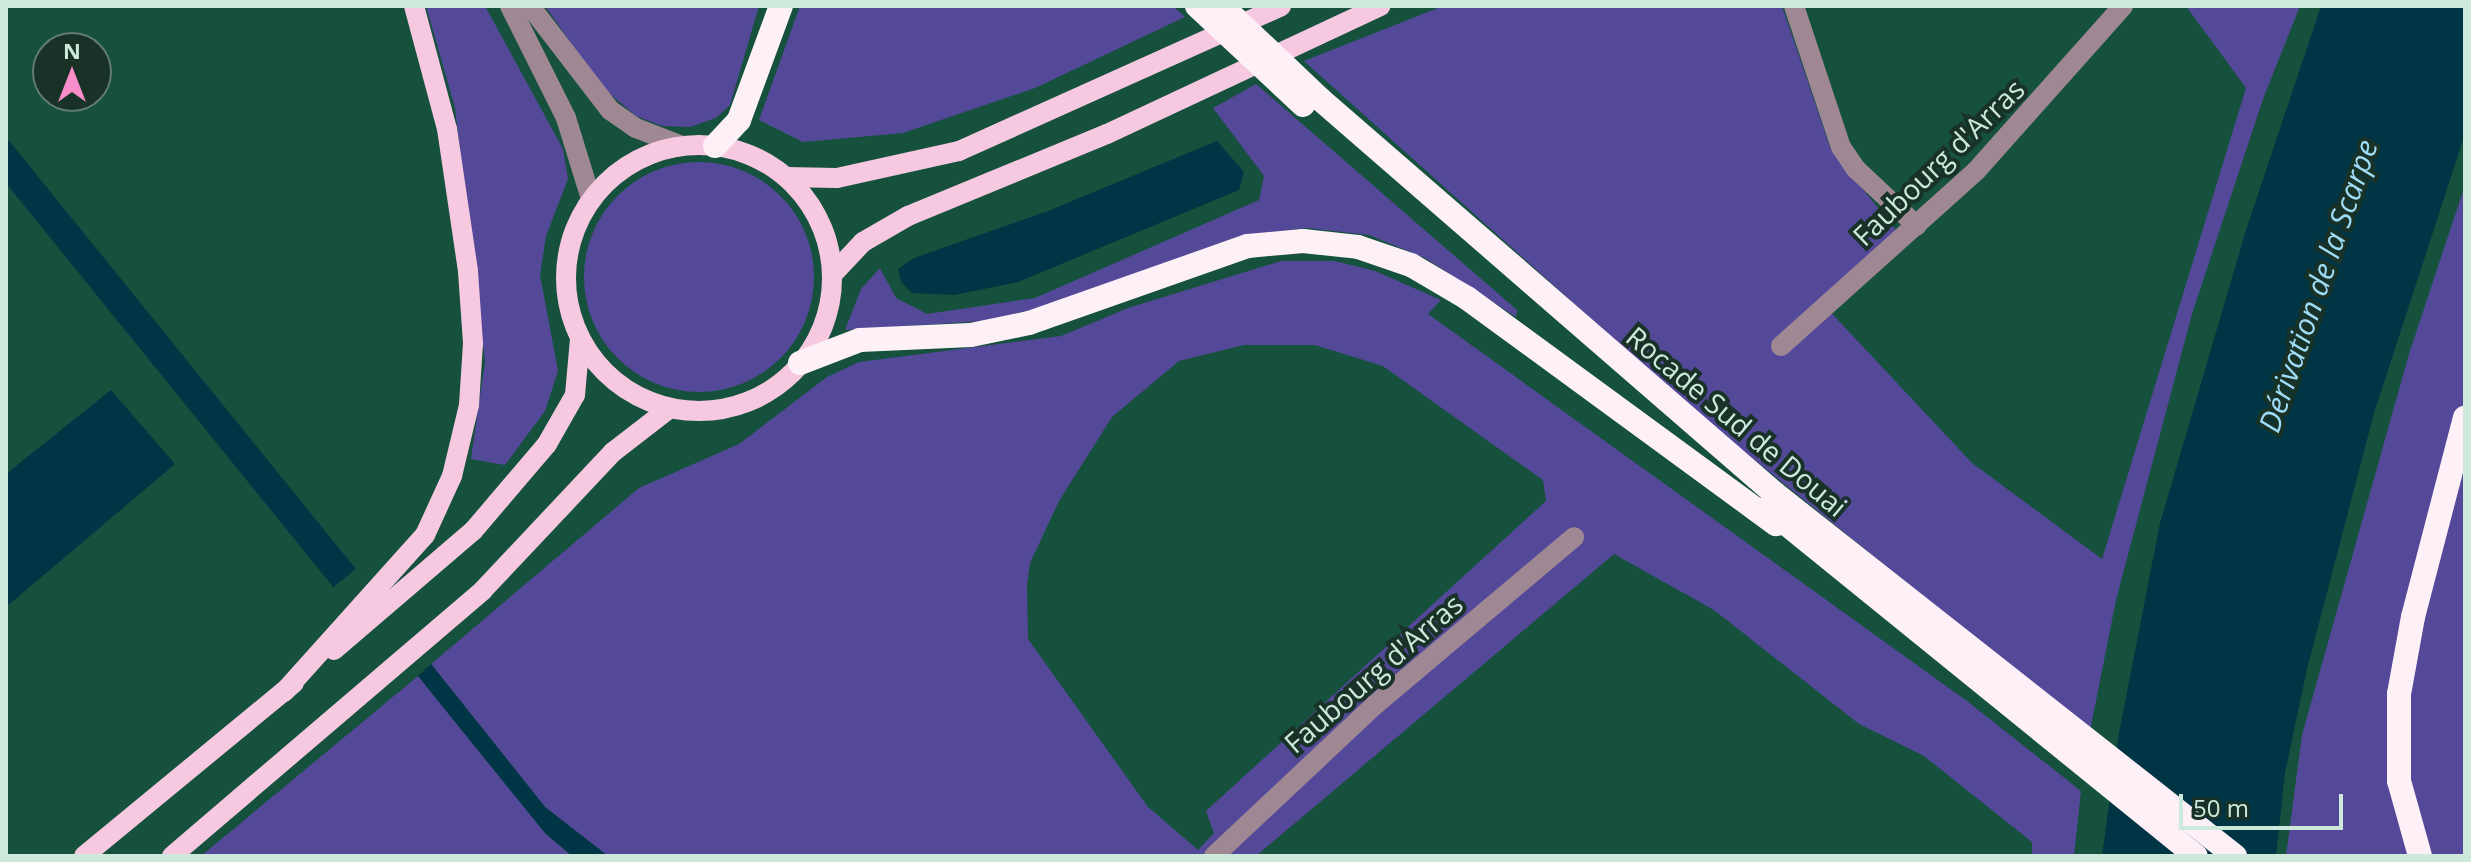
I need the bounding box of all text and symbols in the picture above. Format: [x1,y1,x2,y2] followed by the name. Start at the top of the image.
[32,32,112,112] north arrow
[63,35,81,65] text: N
[1845,72,2031,252] street label: Faubourg d'Arras
[2251,135,2385,437] water label: Dérivation de la Scarpe
[1620,319,1854,523] street label: Rocade Sud de Douai
[1277,587,1469,759] street label: Faubourg d'Arras
[2183,778,2347,828] scale bar
[2193,791,2249,824] text: 50 m

